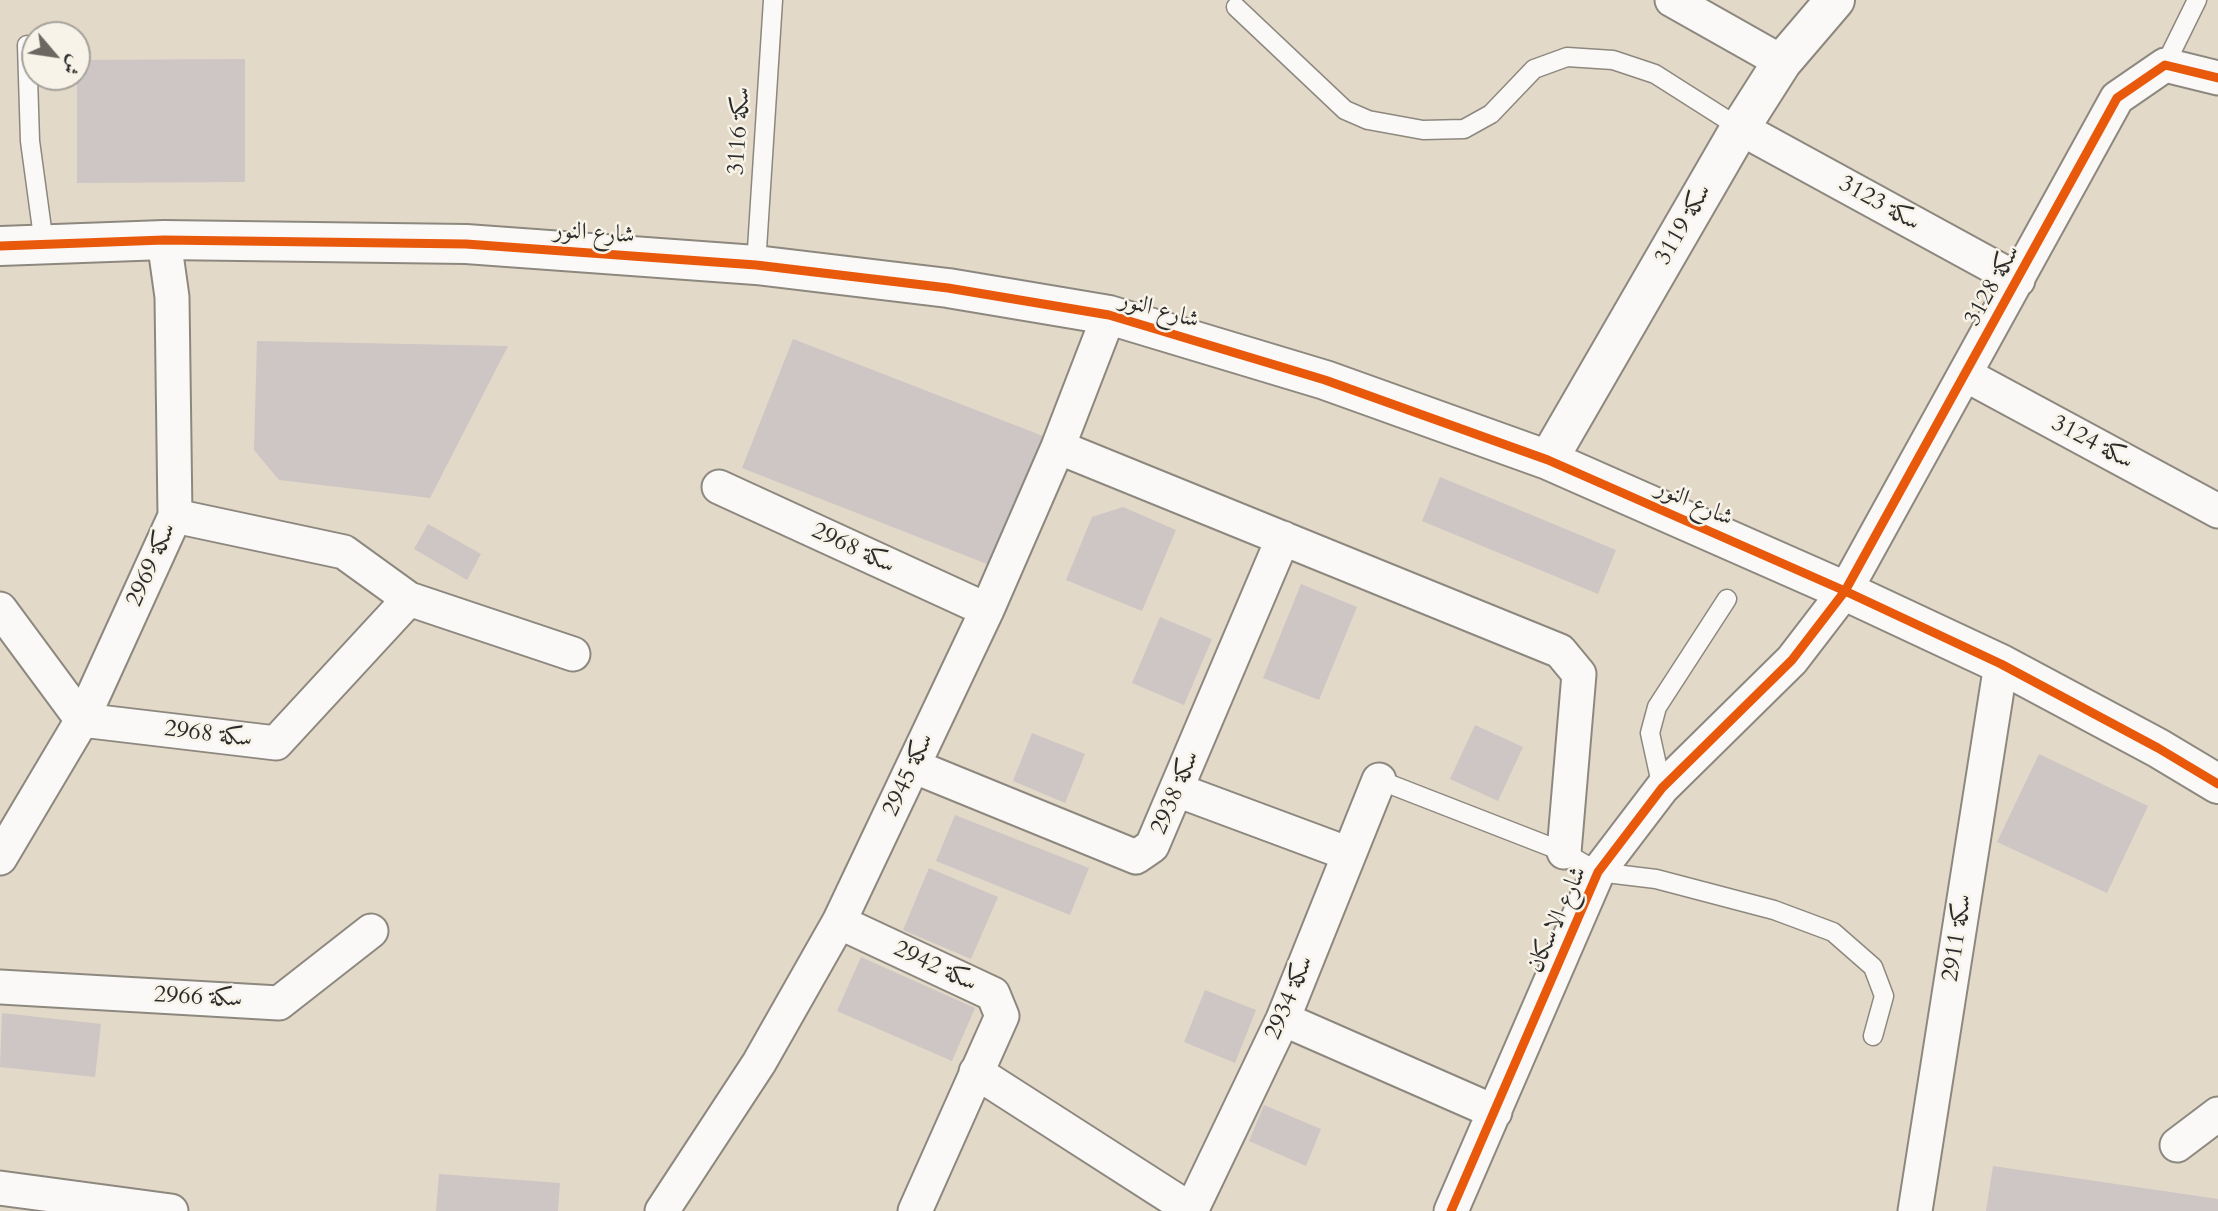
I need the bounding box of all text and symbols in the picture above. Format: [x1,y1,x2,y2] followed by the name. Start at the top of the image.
[21,21,91,91] north arrow
[57,51,89,80] text: ش
[723,86,757,176] street label: سكة 3116
[1833,170,1925,238] street label: سكة 3123
[1649,180,1719,270] street label: سكة 3119
[552,217,636,251] street label: شارع النور
[1959,240,2027,332] street label: سكة 3128
[1116,286,1202,336] street label: شارع النور
[2046,410,2138,476] street label: سكة 3124
[1651,474,1737,534] street label: شارع النور
[807,517,899,581] street label: سكة 2968
[121,519,183,611] street label: سكة 2969
[162,715,254,755] street label: سكة 2968
[877,729,941,821] street label: سكة 2945
[1145,747,1207,839] street label: سكة 2938
[1522,862,1594,978] street label: شارع الاسكان
[1937,892,1979,984] street label: سكة 2911
[889,935,981,999] street label: سكة 2942
[1259,952,1321,1044] street label: سكة 2934
[153,981,243,1015] street label: سكة 2966

